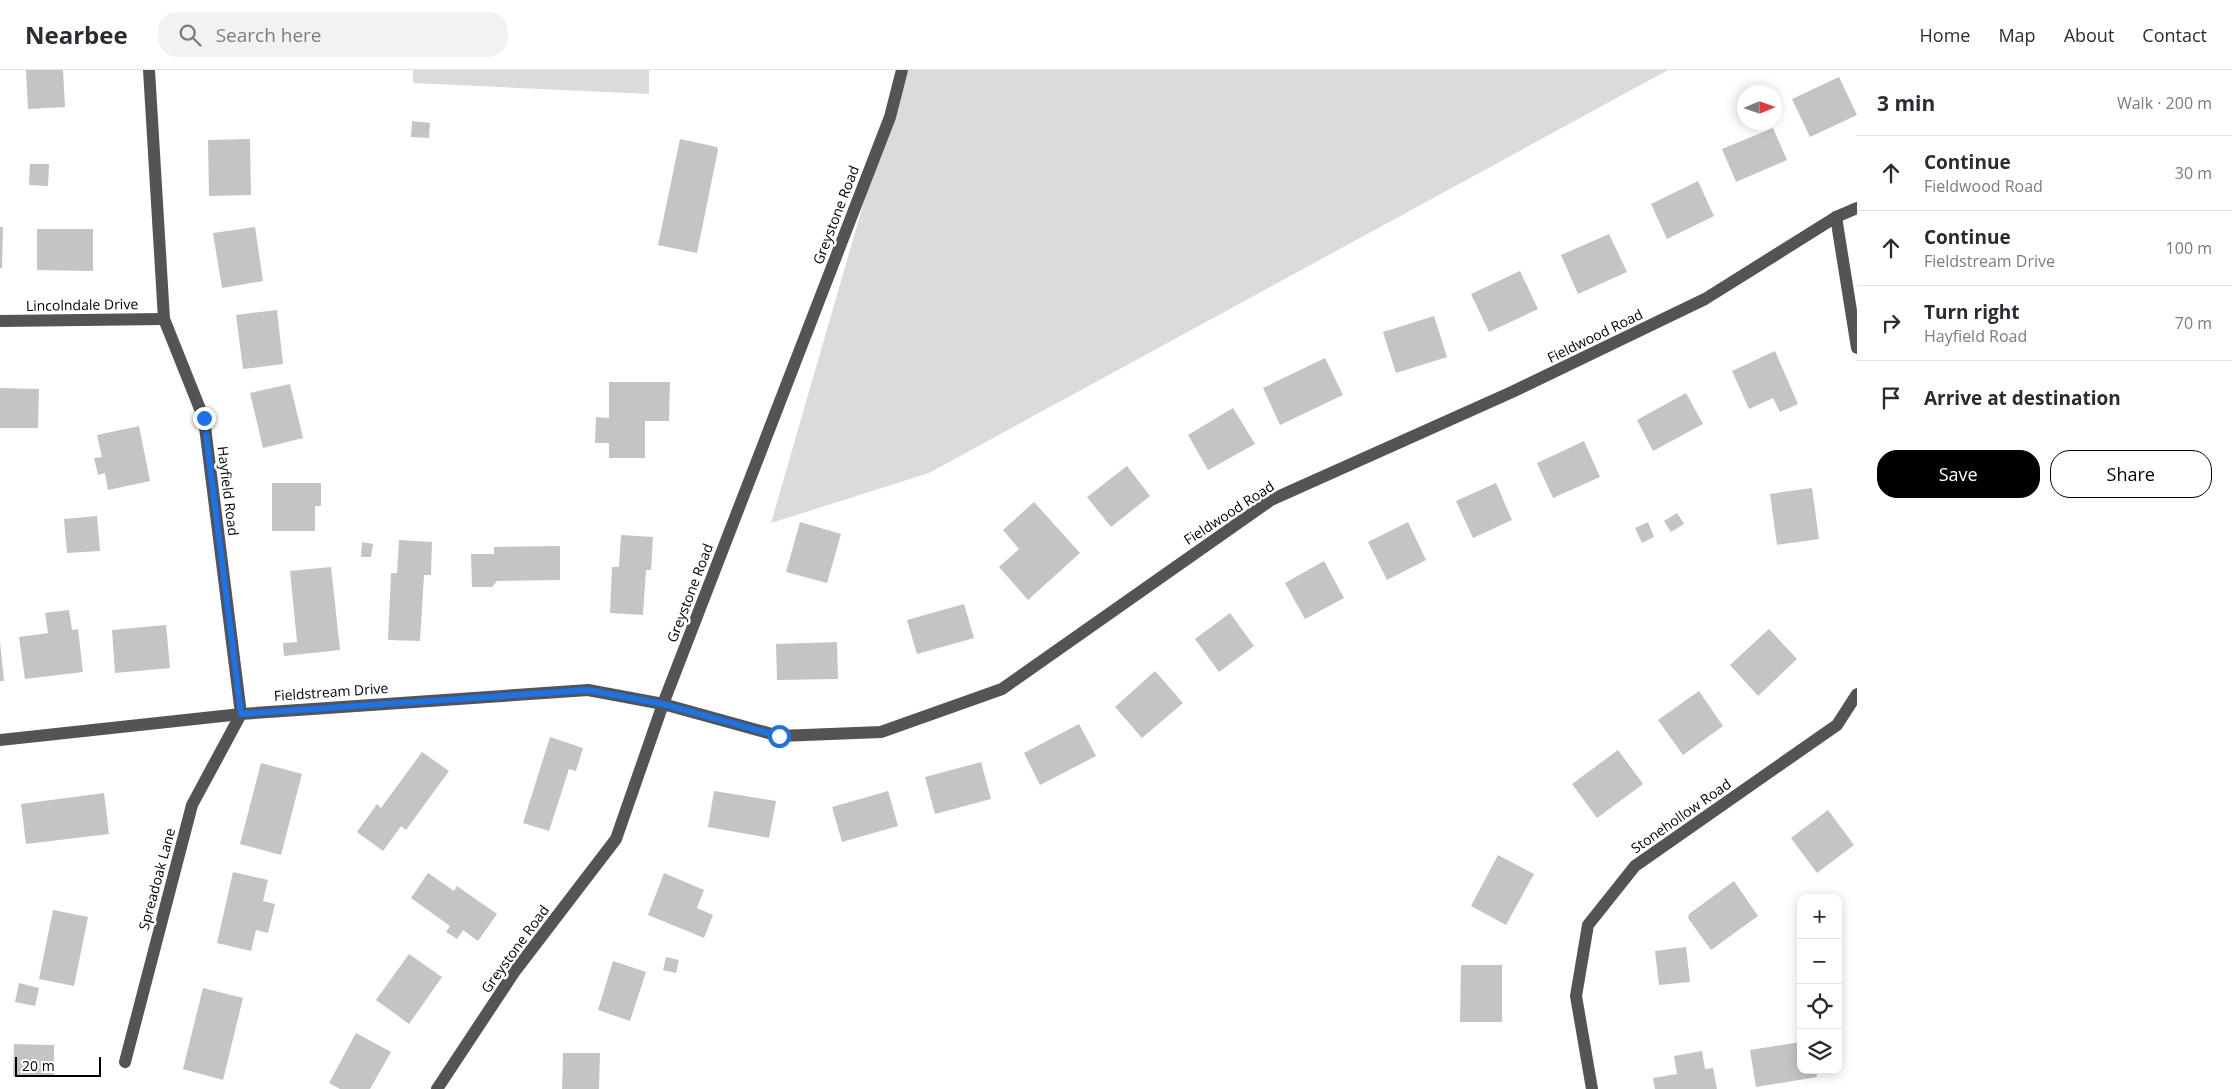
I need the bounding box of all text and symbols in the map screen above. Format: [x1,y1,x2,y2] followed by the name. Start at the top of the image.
[158,12,508,57] search box
[25,18,128,51] text: Nearbee
[176,21,204,49] icon: search
[216,22,322,48] text: Search here
[1920,23,1970,47] text: Home
[1998,23,2036,47] text: Map
[2064,23,2114,47] text: About
[2142,23,2207,47] text: Contact
[1737,85,1782,130] north arrow
[1877,89,1935,117] text: 3 min
[2117,92,2212,114] text: Walk · 200 m
[1924,149,2011,175] text: Continue
[1877,159,1905,187] icon: ahead
[2175,162,2212,184] text: 30 m
[808,163,863,267] street label: Greystone Road
[1924,175,2043,197] text: Fieldwood Road
[1924,224,2011,250] text: Continue
[1877,234,1905,262] icon: ahead
[2166,237,2212,259] text: 100 m
[1924,250,2055,272] text: Fieldstream Drive
[26,294,138,315] street label: Lincolndale Drive
[1924,299,2019,325] text: Turn right
[1544,304,1646,367] street label: Fieldwood Road
[1877,309,1905,337] icon: right
[2175,312,2212,334] text: 70 m
[1924,325,2027,347] text: Hayfield Road
[1877,384,1905,412] icon: arrive
[1924,385,2121,411] text: Arrive at destination
[193,407,216,430] route end
[214,445,243,537] street label: Hayfield Road
[1877,450,2040,498] button: Save
[2050,450,2212,498] button: Share
[1180,476,1278,549] street label: Fieldwood Road
[662,541,717,645] street label: Greystone Road
[273,678,389,705] street label: Fieldstream Drive
[768,725,791,748] route start
[1627,774,1734,857] street label: Stonehollow Road
[134,826,179,932] street label: Spreadoak Lane
[1797,894,1842,1074] map controls
[1797,894,1842,939] button: +
[476,901,553,997] street label: Greystone Road
[1797,939,1842,984] button: −
[1797,984,1842,1029] button: locate
[1797,1029,1842,1074] button: layers
[15,1054,101,1077] scale bar
[22,1056,55,1075] text: 20 m

